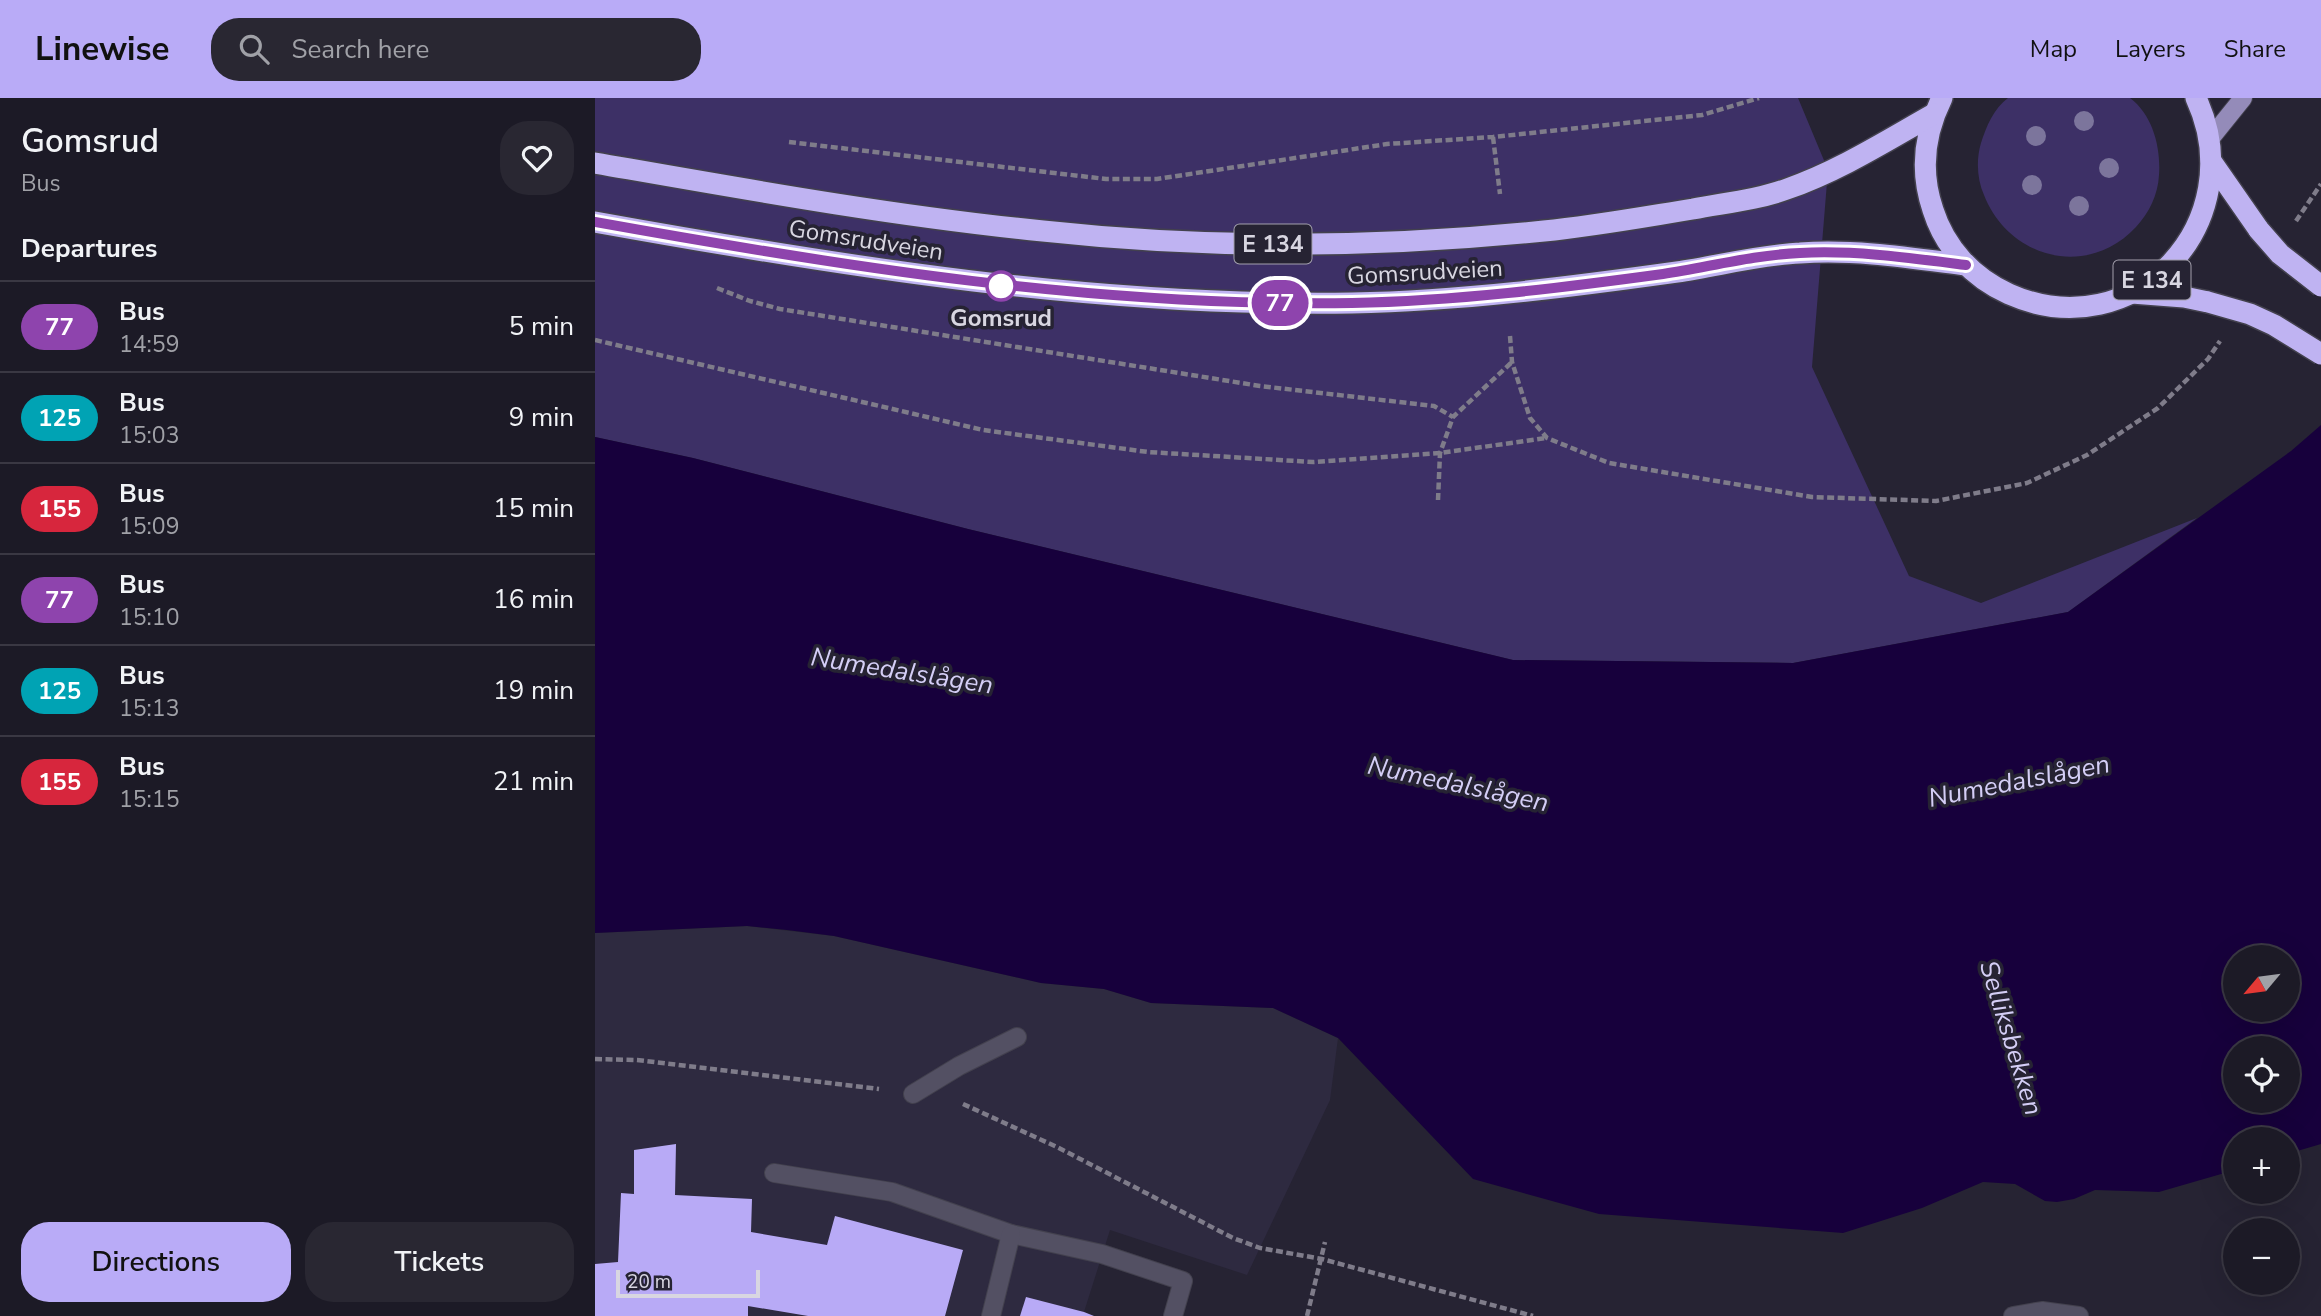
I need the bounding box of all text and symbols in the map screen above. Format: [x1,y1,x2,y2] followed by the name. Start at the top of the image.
[211,18,701,81] search box
[35,27,169,72] text: Linewise
[235,30,273,68] icon: search
[291,32,429,67] text: Search here
[2030,33,2077,65] text: Map
[2115,33,2186,65] text: Layers
[2224,33,2286,65] text: Share
[21,119,159,164] text: Gomsrud
[500,121,574,195] button: heart
[21,168,61,199] text: Bus
[787,212,945,268] street label: Gomsrudveien
[1235,225,1311,264] road number: E 134
[21,231,157,266] text: Departures
[1346,252,1504,292] street label: Gomsrudveien
[2113,260,2191,300] road number: E 134
[986,271,1016,301] marker: Gomsrud
[1249,280,1311,326] line badge: 77
[1266,287,1294,319] text: 77
[119,294,165,329] text: Bus
[950,302,1052,334] place label: Gomsrud
[509,309,574,344] text: 5 min
[45,311,74,343] text: 77
[119,329,179,360] text: 14:59
[119,385,165,420] text: Bus
[509,400,574,435] text: 9 min
[38,402,81,434] text: 125
[119,420,179,451] text: 15:03
[119,476,165,511] text: Bus
[493,491,574,526] text: 15 min
[38,493,81,525] text: 155
[119,511,179,542] text: 15:09
[119,567,165,602] text: Bus
[493,582,574,617] text: 16 min
[45,584,74,616] text: 77
[119,602,179,633] text: 15:10
[808,639,996,703] water label: Numedalslågen
[119,658,165,693] text: Bus
[493,673,574,708] text: 19 min
[38,675,81,707] text: 125
[119,693,179,724] text: 15:13
[1925,746,2113,816] water label: Numedalslågen
[1364,748,1552,820] water label: Numedalslågen
[119,749,165,784] text: Bus
[493,764,574,799] text: 21 min
[38,766,81,798] text: 155
[119,784,179,815] text: 15:15
[2223,945,2299,1022] north arrow
[2223,945,2300,1295] map controls
[1971,956,2051,1120] water label: Selliksbekken
[2223,1036,2300,1113] button: locate
[2223,1127,2300,1204] button: +
[2223,1218,2300,1295] button: −
[21,1222,291,1302] button: Directions
[305,1222,574,1302] button: Tickets
[616,1267,759,1299] scale bar
[627,1269,671,1295] text: 20 m

